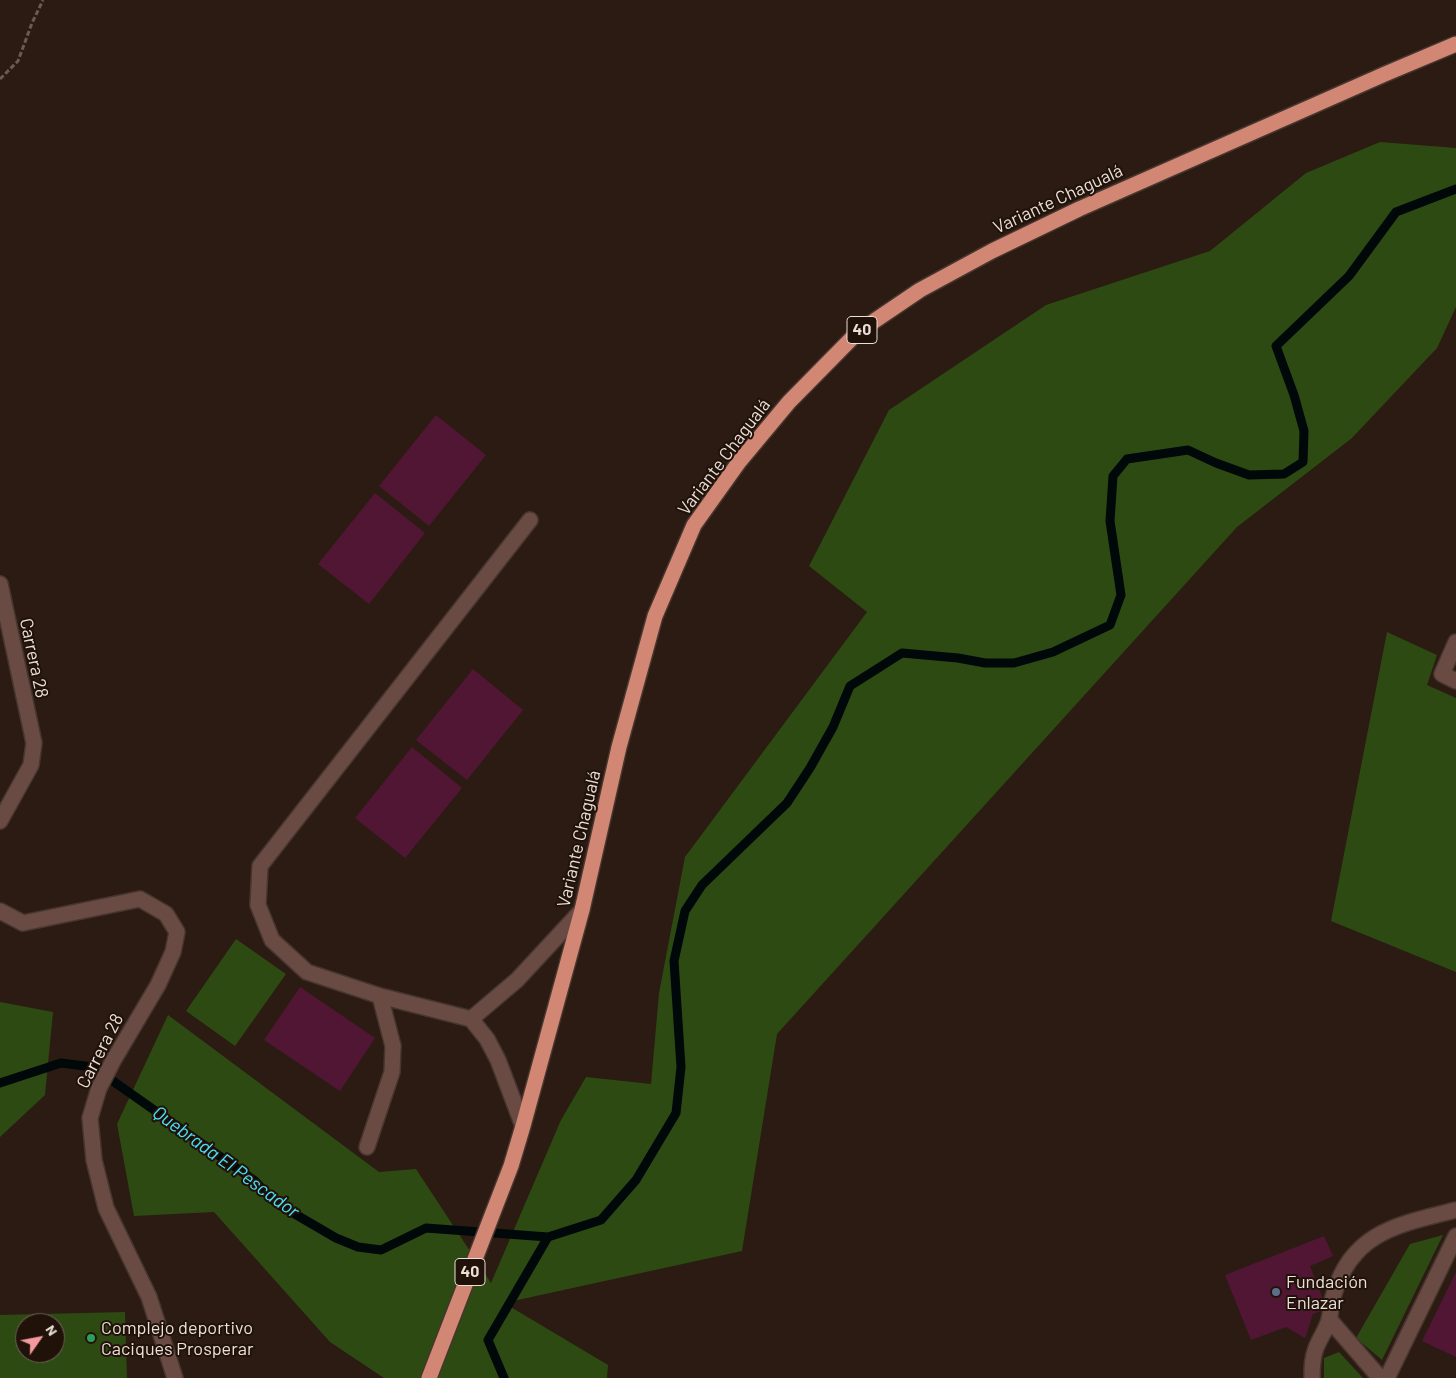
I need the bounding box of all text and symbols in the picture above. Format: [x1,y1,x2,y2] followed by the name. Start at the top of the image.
[990,160,1126,238] street label: Variante Chagualá
[847,316,877,344] road number: 40
[673,395,775,519] street label: Variante Chagualá
[15,616,53,700] street label: Carrera 28
[553,768,605,910] street label: Variante Chagualá
[72,1010,128,1092] street label: Carrera 28
[148,1101,304,1223] water label: Quebrada El Pescador
[455,1258,485,1286] road number: 40
[1286,1271,1368,1314] place label: Fundación Enlazar
[1270,1286,1282,1298] marker: Fundación Enlazar
[15,1313,65,1363] north arrow
[101,1317,253,1360] place label: Complejo deportivo Caciques Prosperar
[42,1322,62,1339] text: N
[85,1332,97,1344] marker: Complejo deportivo Caciques Prosperar

